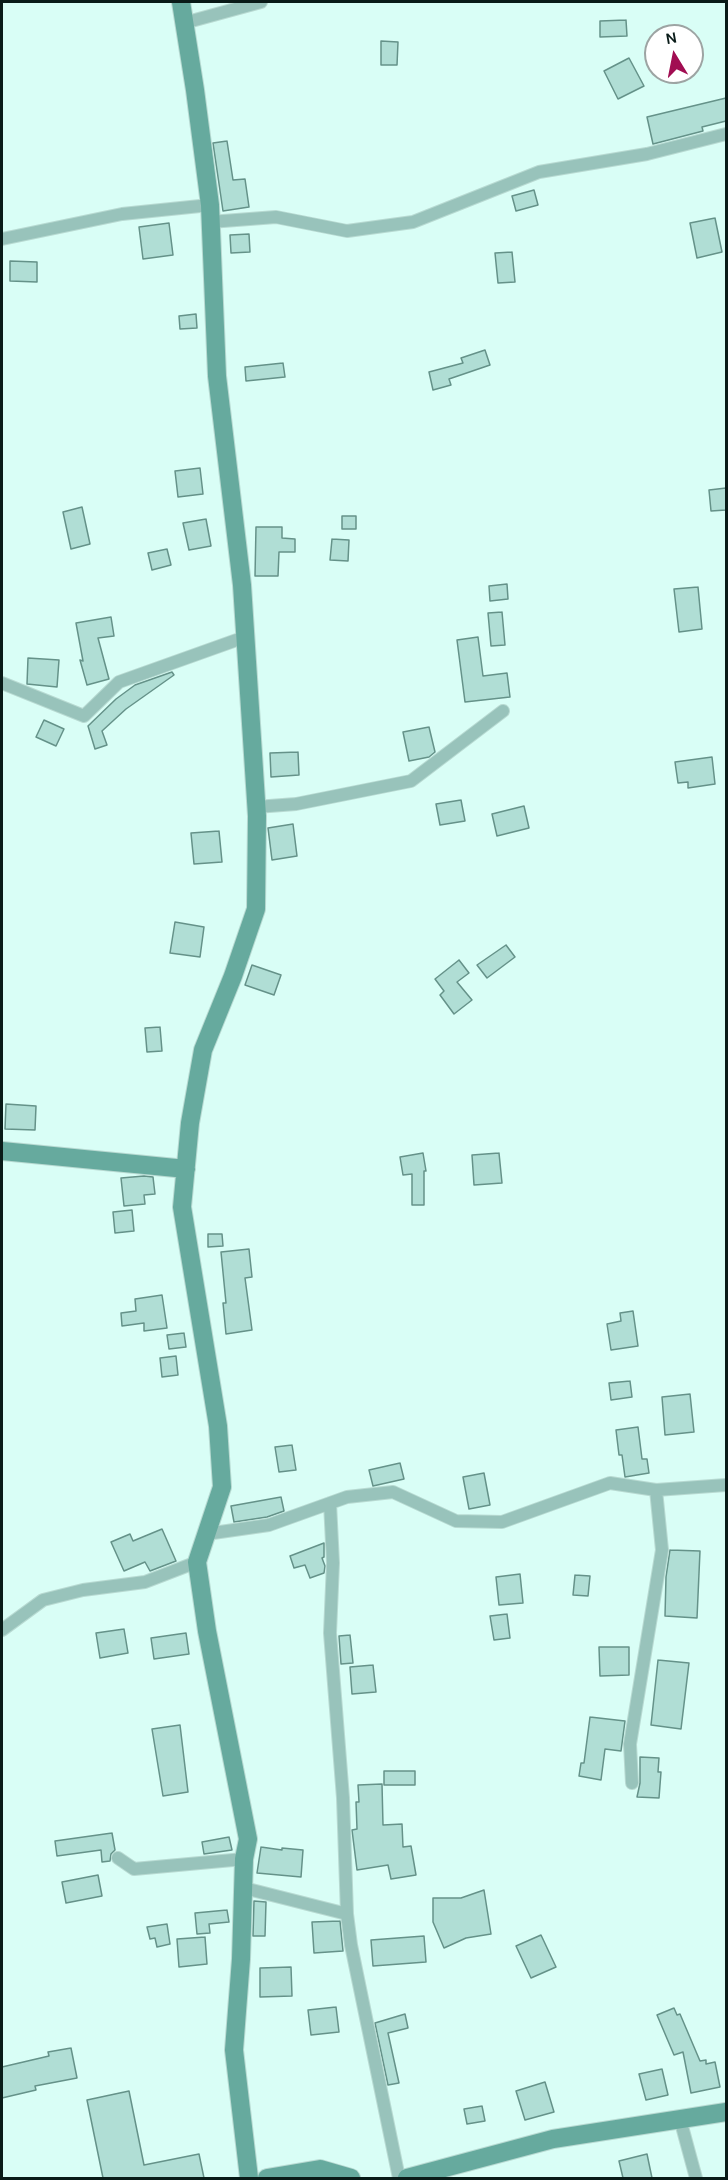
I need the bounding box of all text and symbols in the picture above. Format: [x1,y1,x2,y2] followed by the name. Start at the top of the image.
[644,24,704,84] north arrow
[664,27,678,48] text: N

